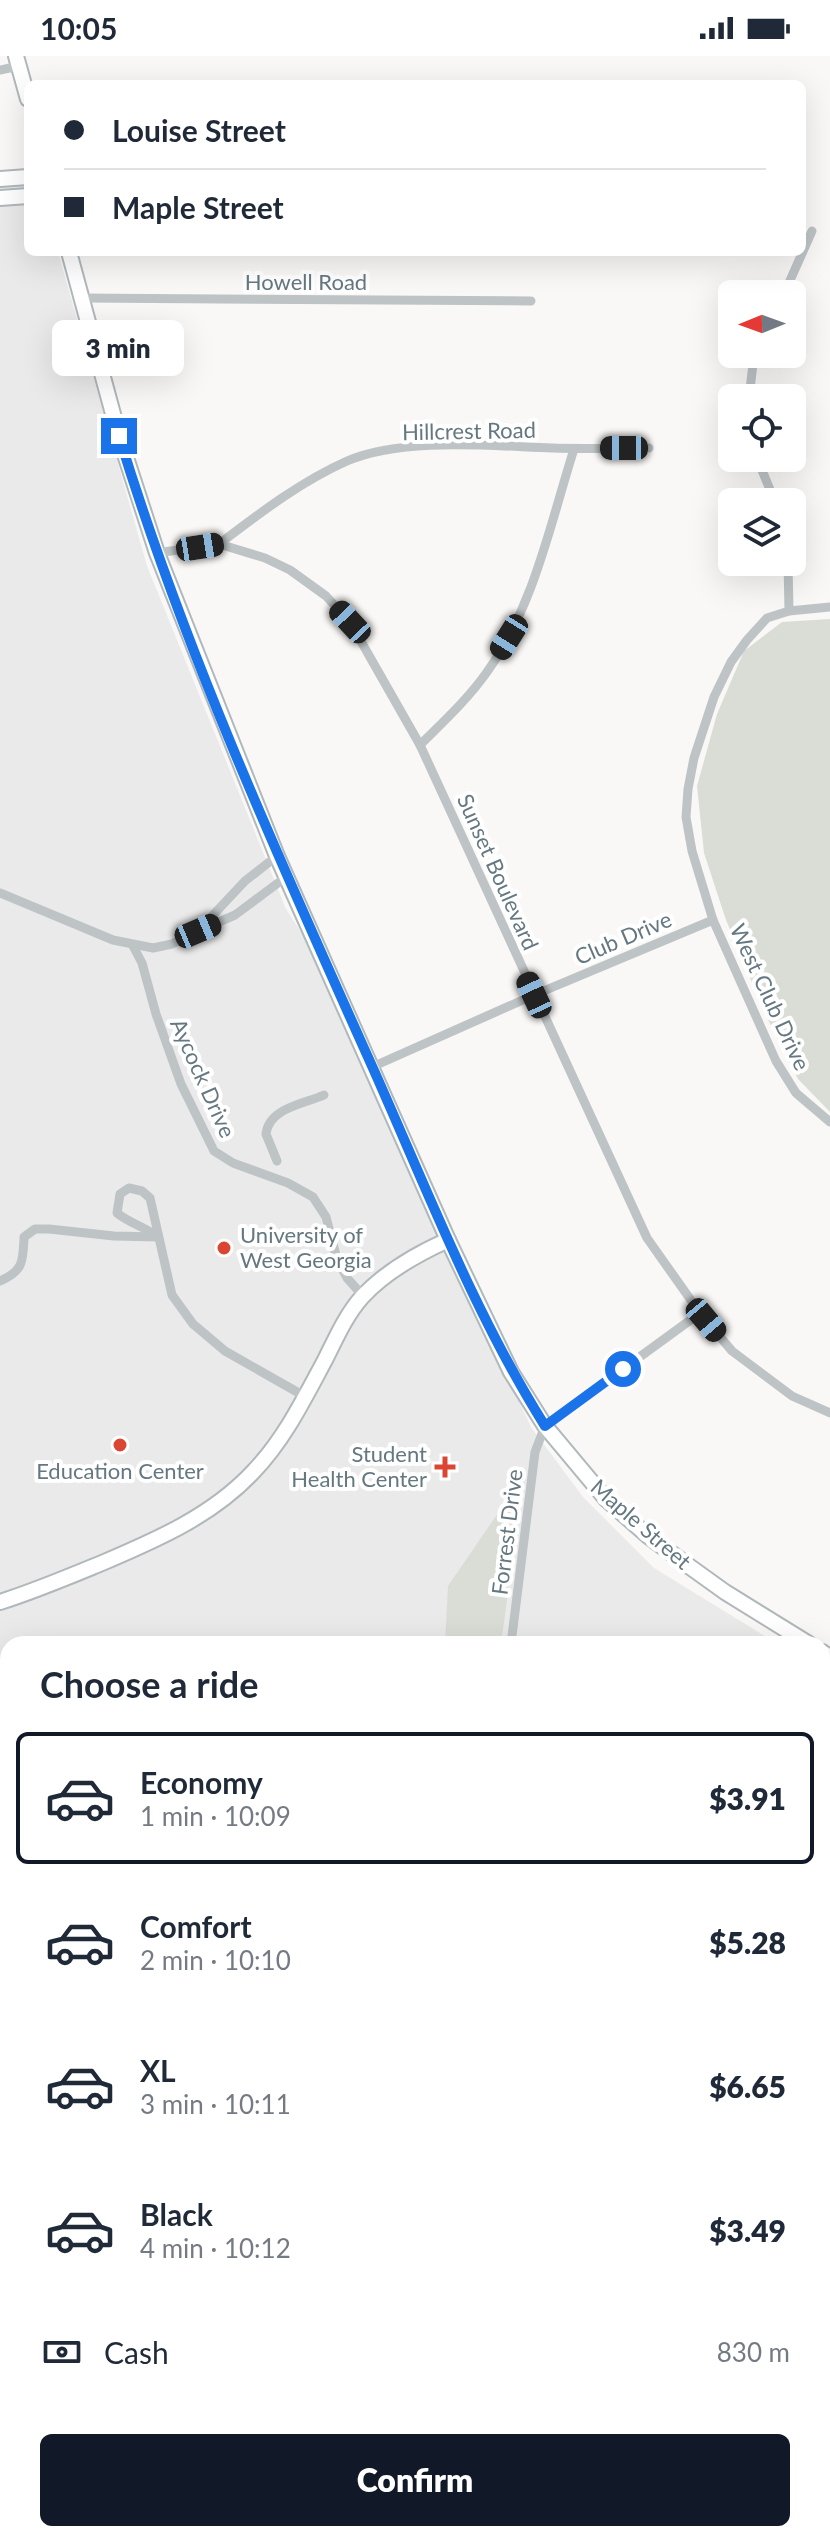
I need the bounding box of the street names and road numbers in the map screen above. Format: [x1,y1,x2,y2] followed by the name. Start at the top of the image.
[245,268,367,295] street label: Howell Road
[402,416,536,445] street label: Hillcrest Road
[452,789,545,954] street label: Sunset Boulevard
[570,905,675,970] street label: Club Drive
[725,919,816,1074] street label: West Club Drive
[165,1014,242,1142] street label: Aycock Drive
[485,1467,528,1596] street label: Forrest Drive
[586,1473,697,1574] street label: Maple Street

